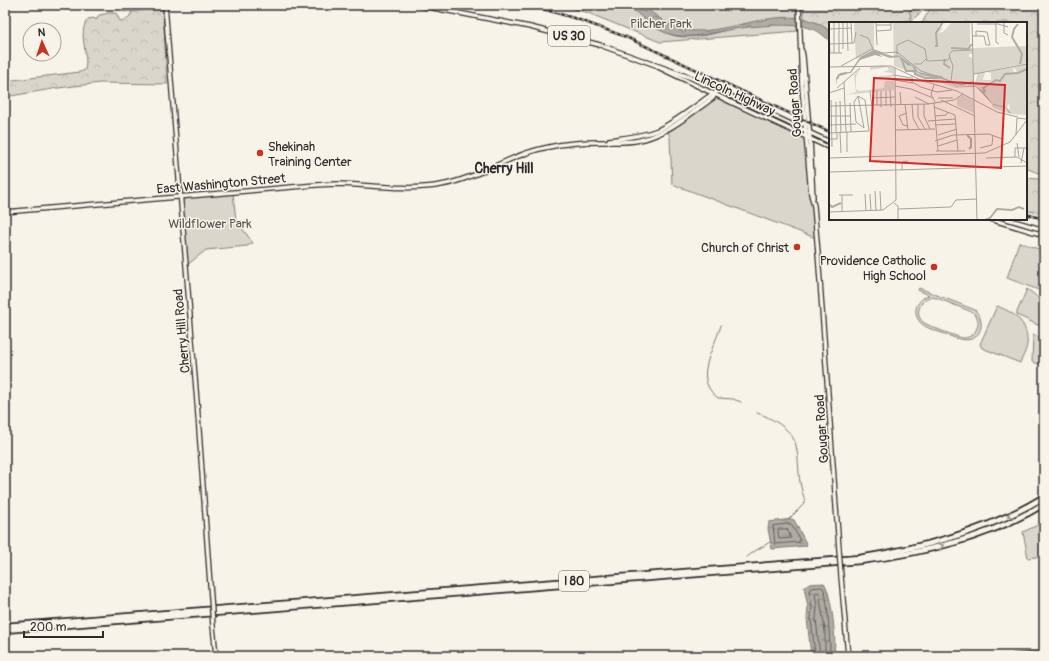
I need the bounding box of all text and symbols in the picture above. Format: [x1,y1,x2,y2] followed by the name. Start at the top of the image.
[630,16,693,32] park label: Pilcher Park
[22,22,62,62] north arrow
[829,22,1027,220] inset map
[37,26,46,39] text: N
[548,26,590,46] road number: US 30
[692,68,778,120] street label: Lincoln Highway
[785,68,805,138] street label: Gougar Road
[268,139,352,170] place label: Shekinah Training Center
[255,148,265,158] marker: Shekinah Training Center
[474,160,534,177] district label: Cherry Hill
[156,170,287,198] street label: East Washington Street
[168,216,252,232] park label: Wildflower Park
[701,240,790,256] place label: Church of Christ
[792,242,802,252] marker: Church of Christ
[820,253,926,284] place label: Providence Catholic High School
[929,262,939,272] marker: Providence Catholic High School
[170,288,194,374] street label: Cherry Hill Road
[812,394,832,464] street label: Gougar Road
[1006,510,1014,518] one-way arrow
[937,543,944,551] one-way arrow
[559,571,589,591] road number: I 80
[24,613,103,639] scale bar
[30,620,67,635] text: 200 m

